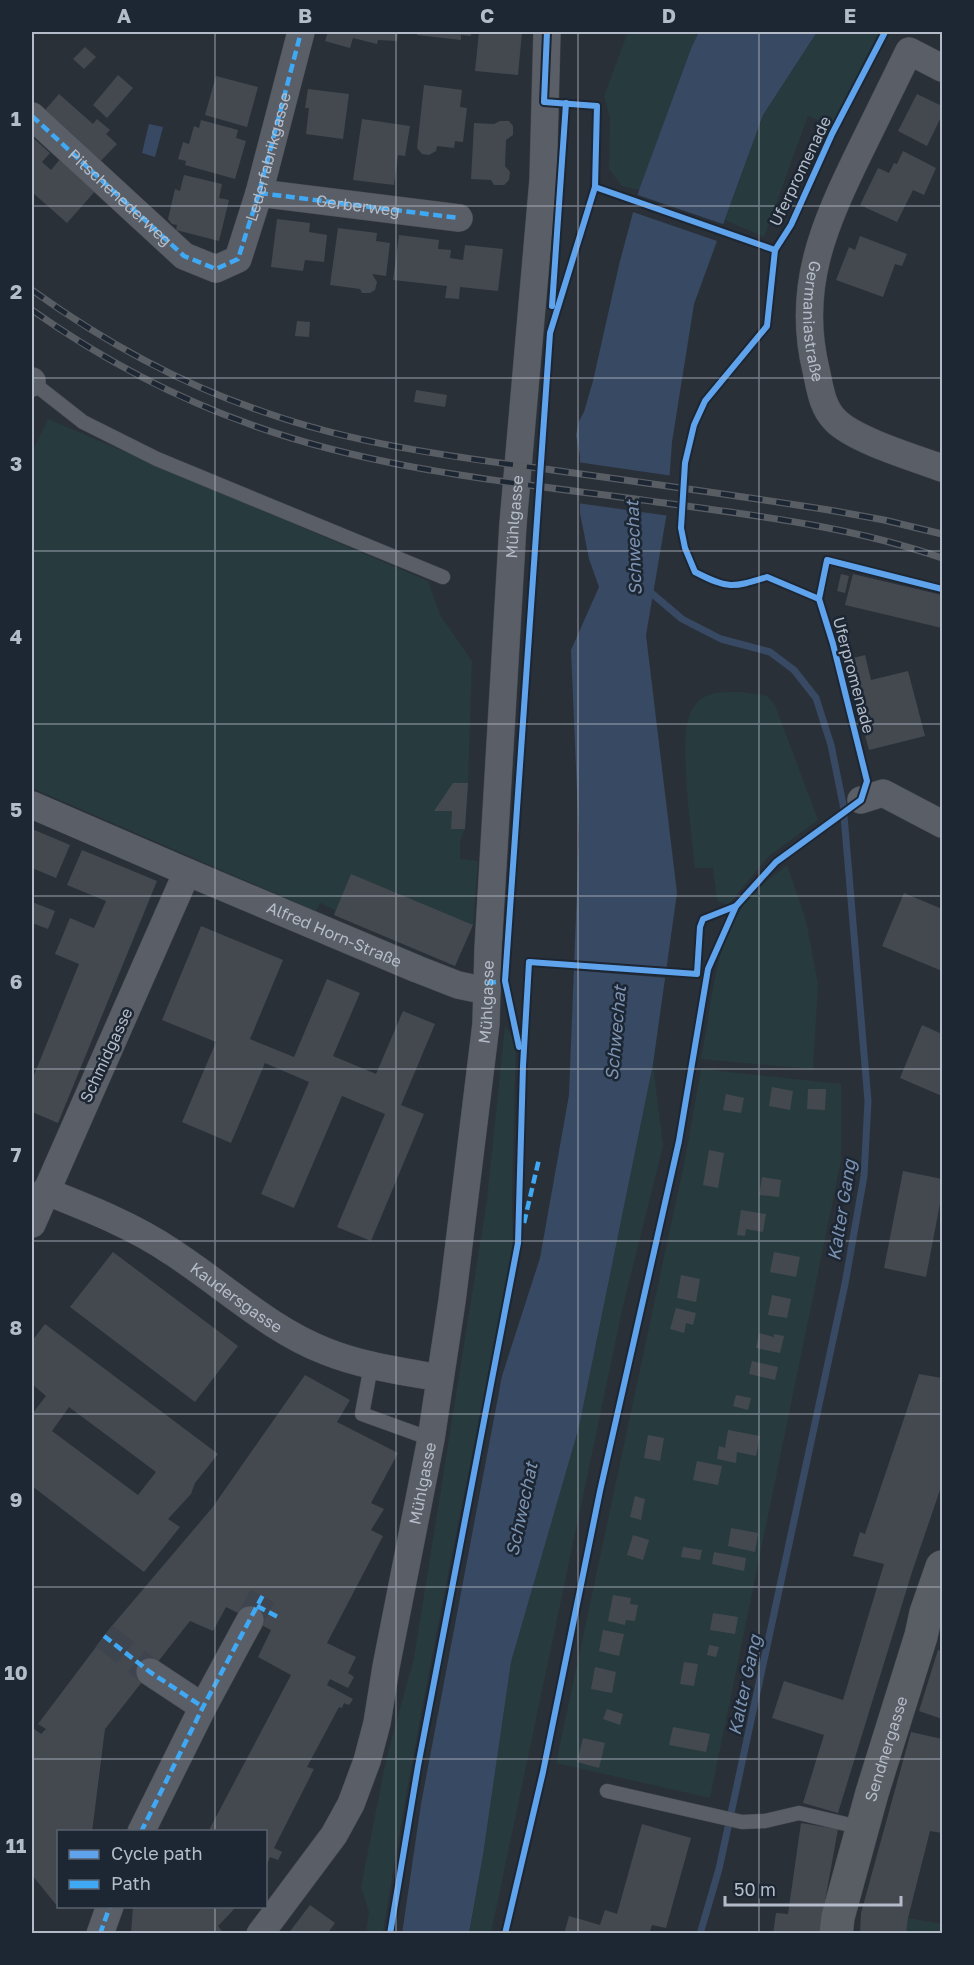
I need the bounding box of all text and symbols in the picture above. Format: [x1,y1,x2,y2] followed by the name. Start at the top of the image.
[117,3,131,27] text: A
[298,3,312,27] text: B
[480,3,494,27] text: C
[662,3,676,27] text: D
[844,3,856,27] text: E
[241,90,295,224] street label: Lederfabrikgasse
[11,106,21,130] text: 1
[765,113,835,229] street label: Uferpromenade
[64,144,176,250] street label: Pitschenederweg
[315,190,401,221] street label: Gerberweg
[799,259,828,383] street label: Germaniastraße
[10,279,22,303] text: 2
[10,451,22,475] text: 3
[501,474,527,559] street label: Mühlgasse
[620,498,646,596] water label: Schwechat
[829,615,879,735] street label: Uferpromenade
[10,624,22,648] text: 4
[10,797,22,821] text: 5
[264,897,405,971] street label: Alfred Horn-Straße
[474,960,498,1045] street label: Mühlgasse
[10,969,22,993] text: 6
[600,983,630,1081] water label: Schwechat
[75,1004,137,1106] street label: Schmidgasse
[11,1142,22,1166] text: 7
[822,1156,860,1262] water label: Kalter Gang
[186,1258,286,1337] street label: Kaudersgasse
[10,1315,22,1339] text: 8
[404,1441,440,1526] street label: Mühlgasse
[500,1458,542,1558] water label: Schwechat
[10,1487,22,1511] text: 9
[723,1631,766,1737] water label: Kalter Gang
[4,1660,28,1684] text: 10
[860,1694,912,1804] street label: Sendnergasse
[57,1830,267,1908] legend
[6,1833,26,1857] text: 11
[111,1842,203,1864] text: Cycle path
[725,1869,900,1907] scale bar
[111,1872,151,1894] text: Path
[734,1878,776,1900] text: 50 m

